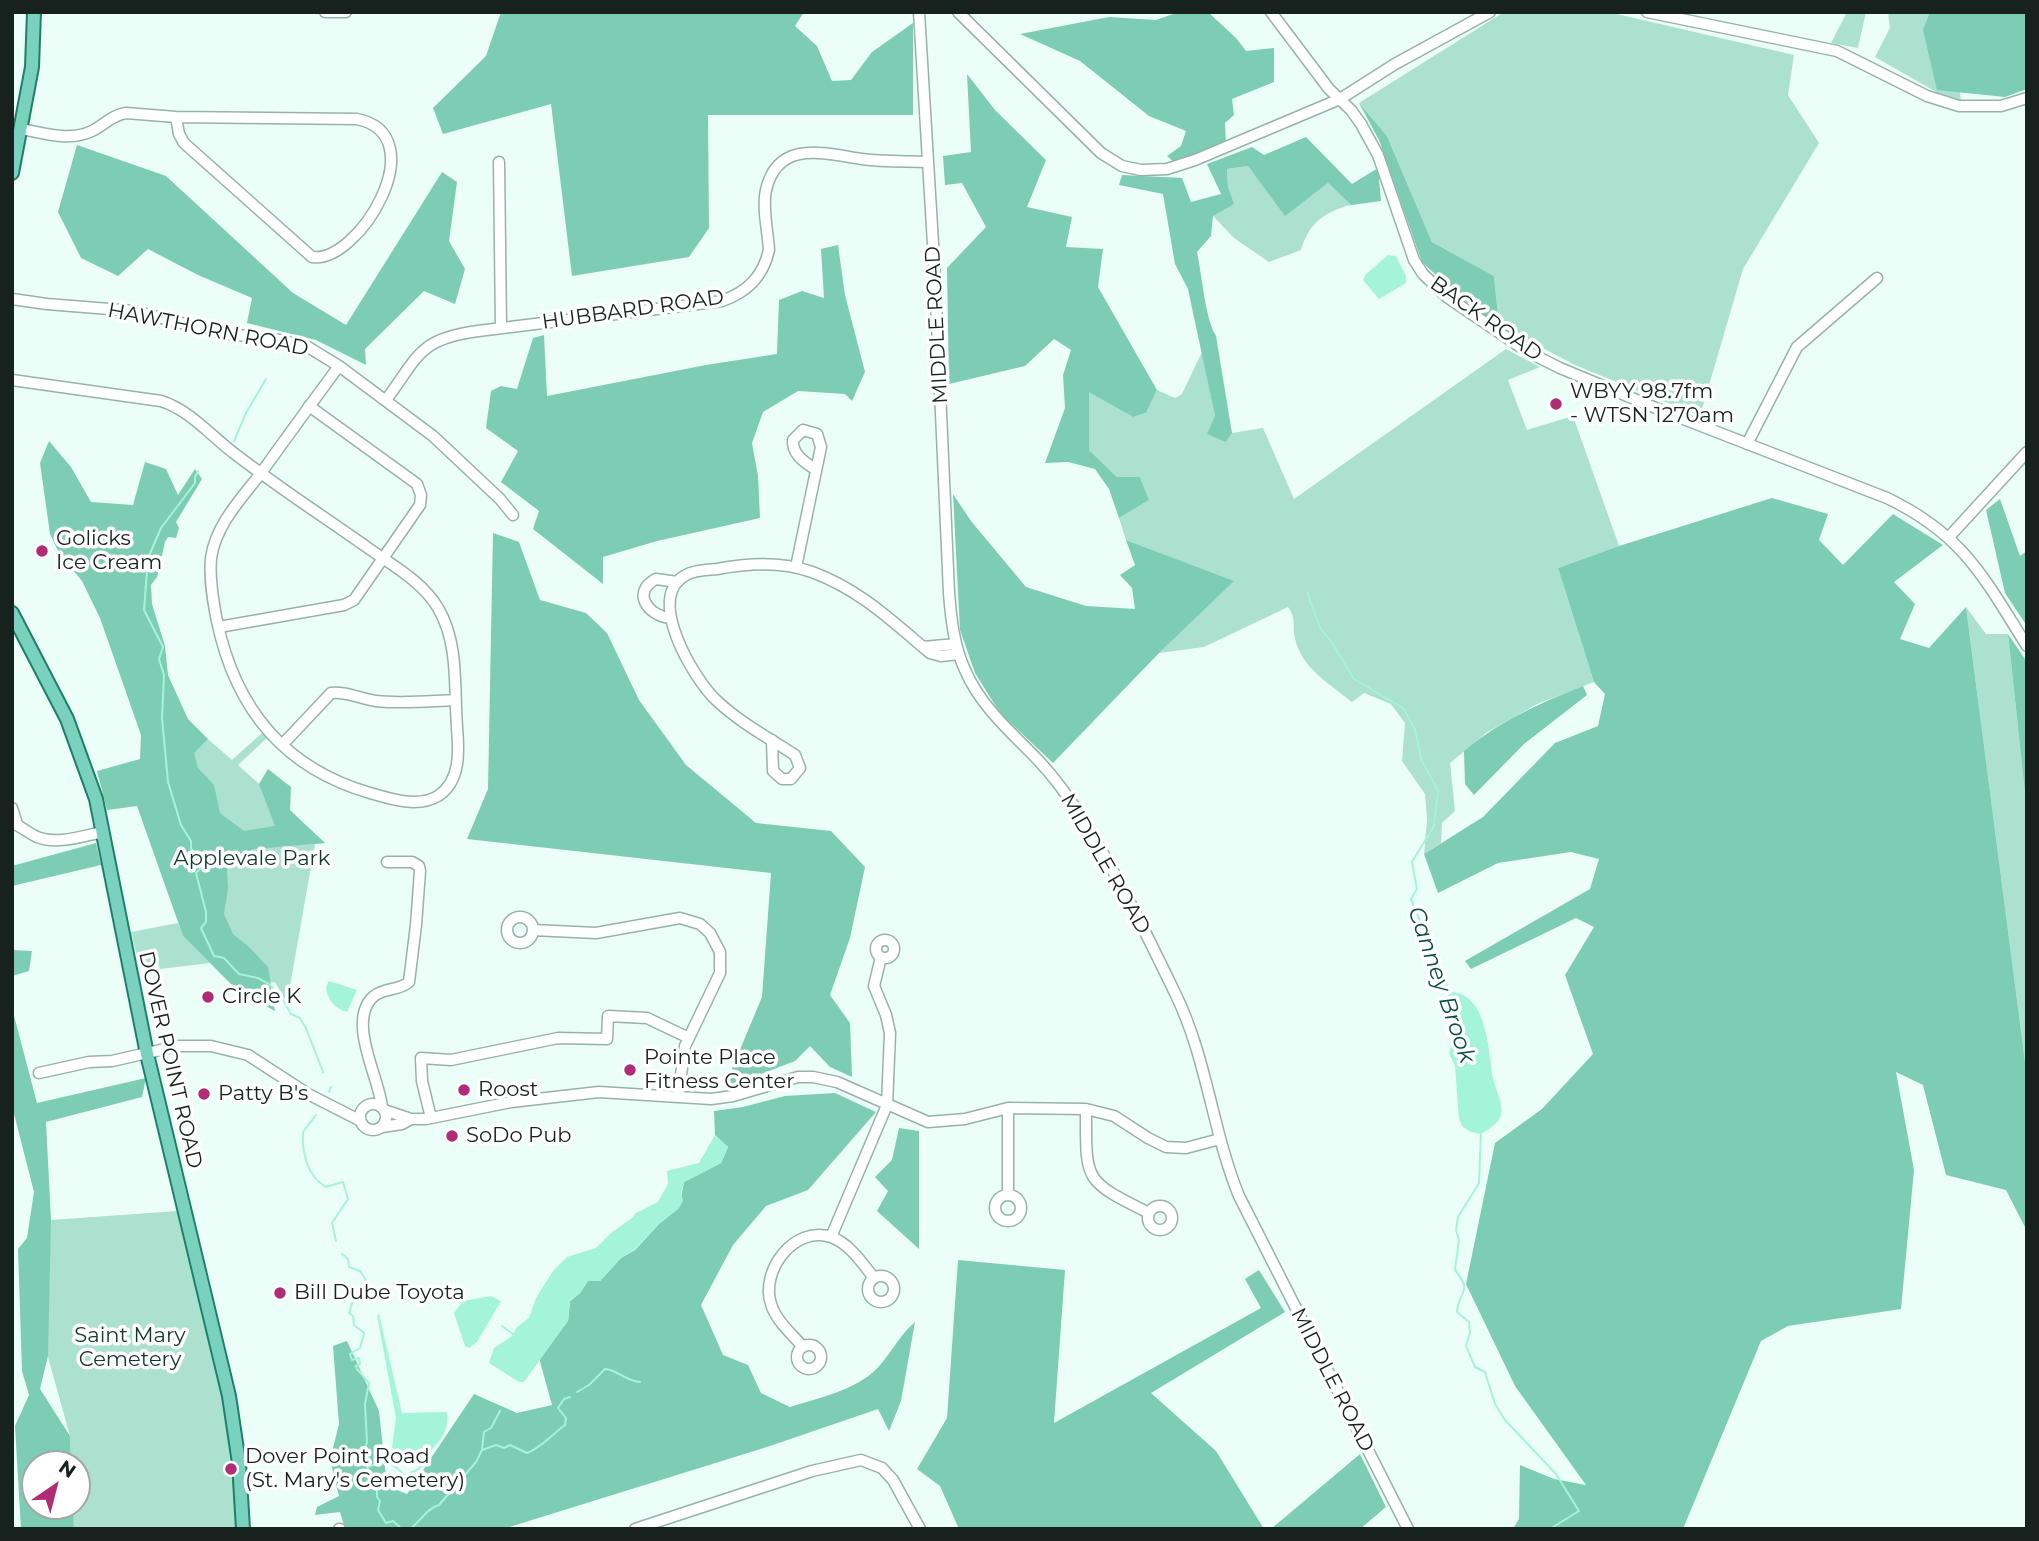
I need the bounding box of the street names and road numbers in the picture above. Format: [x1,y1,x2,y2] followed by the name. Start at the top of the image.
[920,245,954,405] street label: MIDDLE ROAD
[1425,271,1547,367] street label: BACK ROAD
[540,285,726,335] street label: HUBBARD ROAD
[105,298,311,362] street label: HAWTHORN ROAD
[1055,789,1155,939] street label: MIDDLE ROAD
[133,949,207,1171] street label: DOVER POINT ROAD
[1285,1304,1379,1456] street label: MIDDLE ROAD

